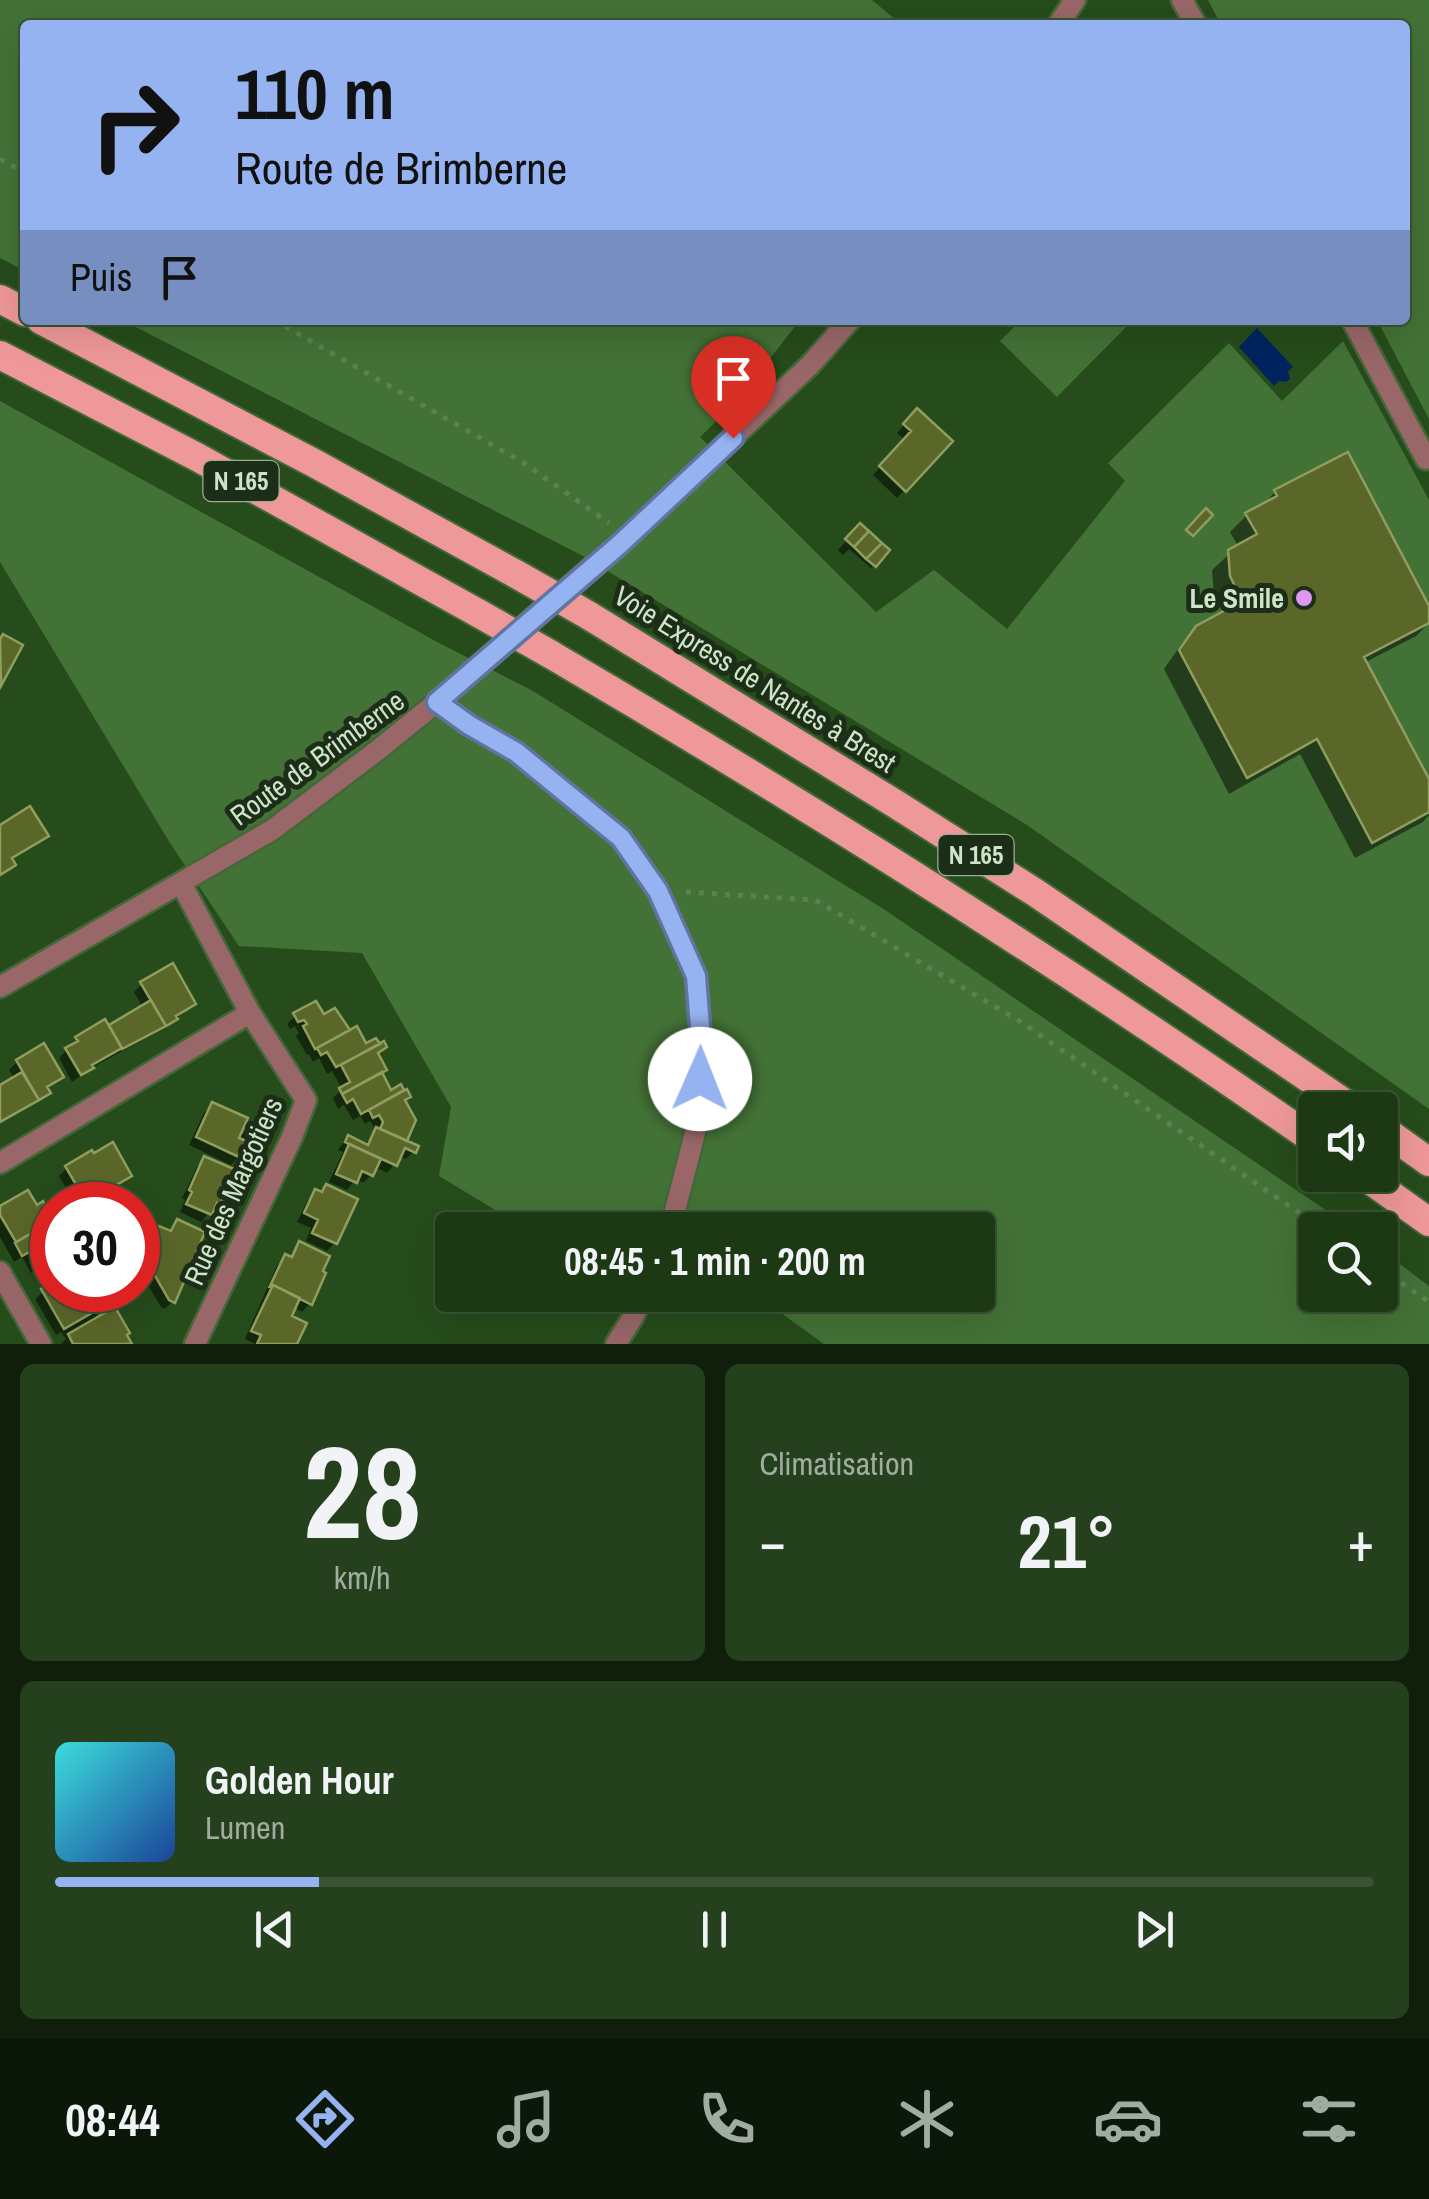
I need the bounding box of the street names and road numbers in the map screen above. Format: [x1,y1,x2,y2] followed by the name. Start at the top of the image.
[204,461,278,501] road number: N 165
[607,577,903,781] street label: Voie Express de Nantes à Brest
[222,682,412,834] street label: Route de Brimberne
[938,835,1014,875] road number: N 165
[175,1091,291,1291] street label: Rue des Margotiers

